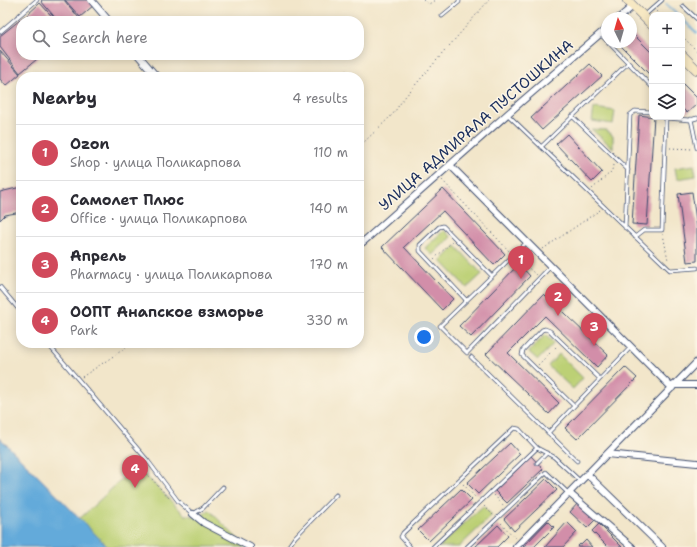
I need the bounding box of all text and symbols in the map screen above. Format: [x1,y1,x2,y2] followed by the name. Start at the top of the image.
[601,12,637,48] north arrow
[649,12,685,120] map controls
[649,12,685,48] button: +
[16,16,364,60] search box
[30,27,52,49] icon: search
[62,28,148,48] text: Search here
[375,35,577,215] street label: УЛИЦА АДМИРАЛА ПУСТОШКИНА
[649,48,685,84] button: −
[649,84,685,120] button: layers
[32,87,97,109] text: Nearby
[292,90,348,107] text: 4 results
[70,134,110,154] text: Ozon
[42,144,48,161] text: 1
[313,144,348,161] text: 110 m
[70,154,241,171] text: Shop · улица Поликарпова
[70,190,184,210] text: Самолет Плюс
[40,200,50,217] text: 2
[309,200,348,217] text: 140 m
[70,210,247,227] text: Office · улица Поликарпова
[70,246,126,266] text: Апрель
[508,246,534,279] pin: 1
[40,256,50,273] text: 3
[310,256,348,273] text: 170 m
[70,266,272,283] text: Pharmacy · улица Поликарпова
[545,283,571,316] pin: 2
[70,302,264,322] text: ООПТ Анапское взморье
[40,312,50,329] text: 4
[306,312,348,329] text: 330 m
[581,313,607,346] pin: 3
[70,322,98,339] text: Park
[414,327,434,347] your location
[122,455,148,488] pin: 4

